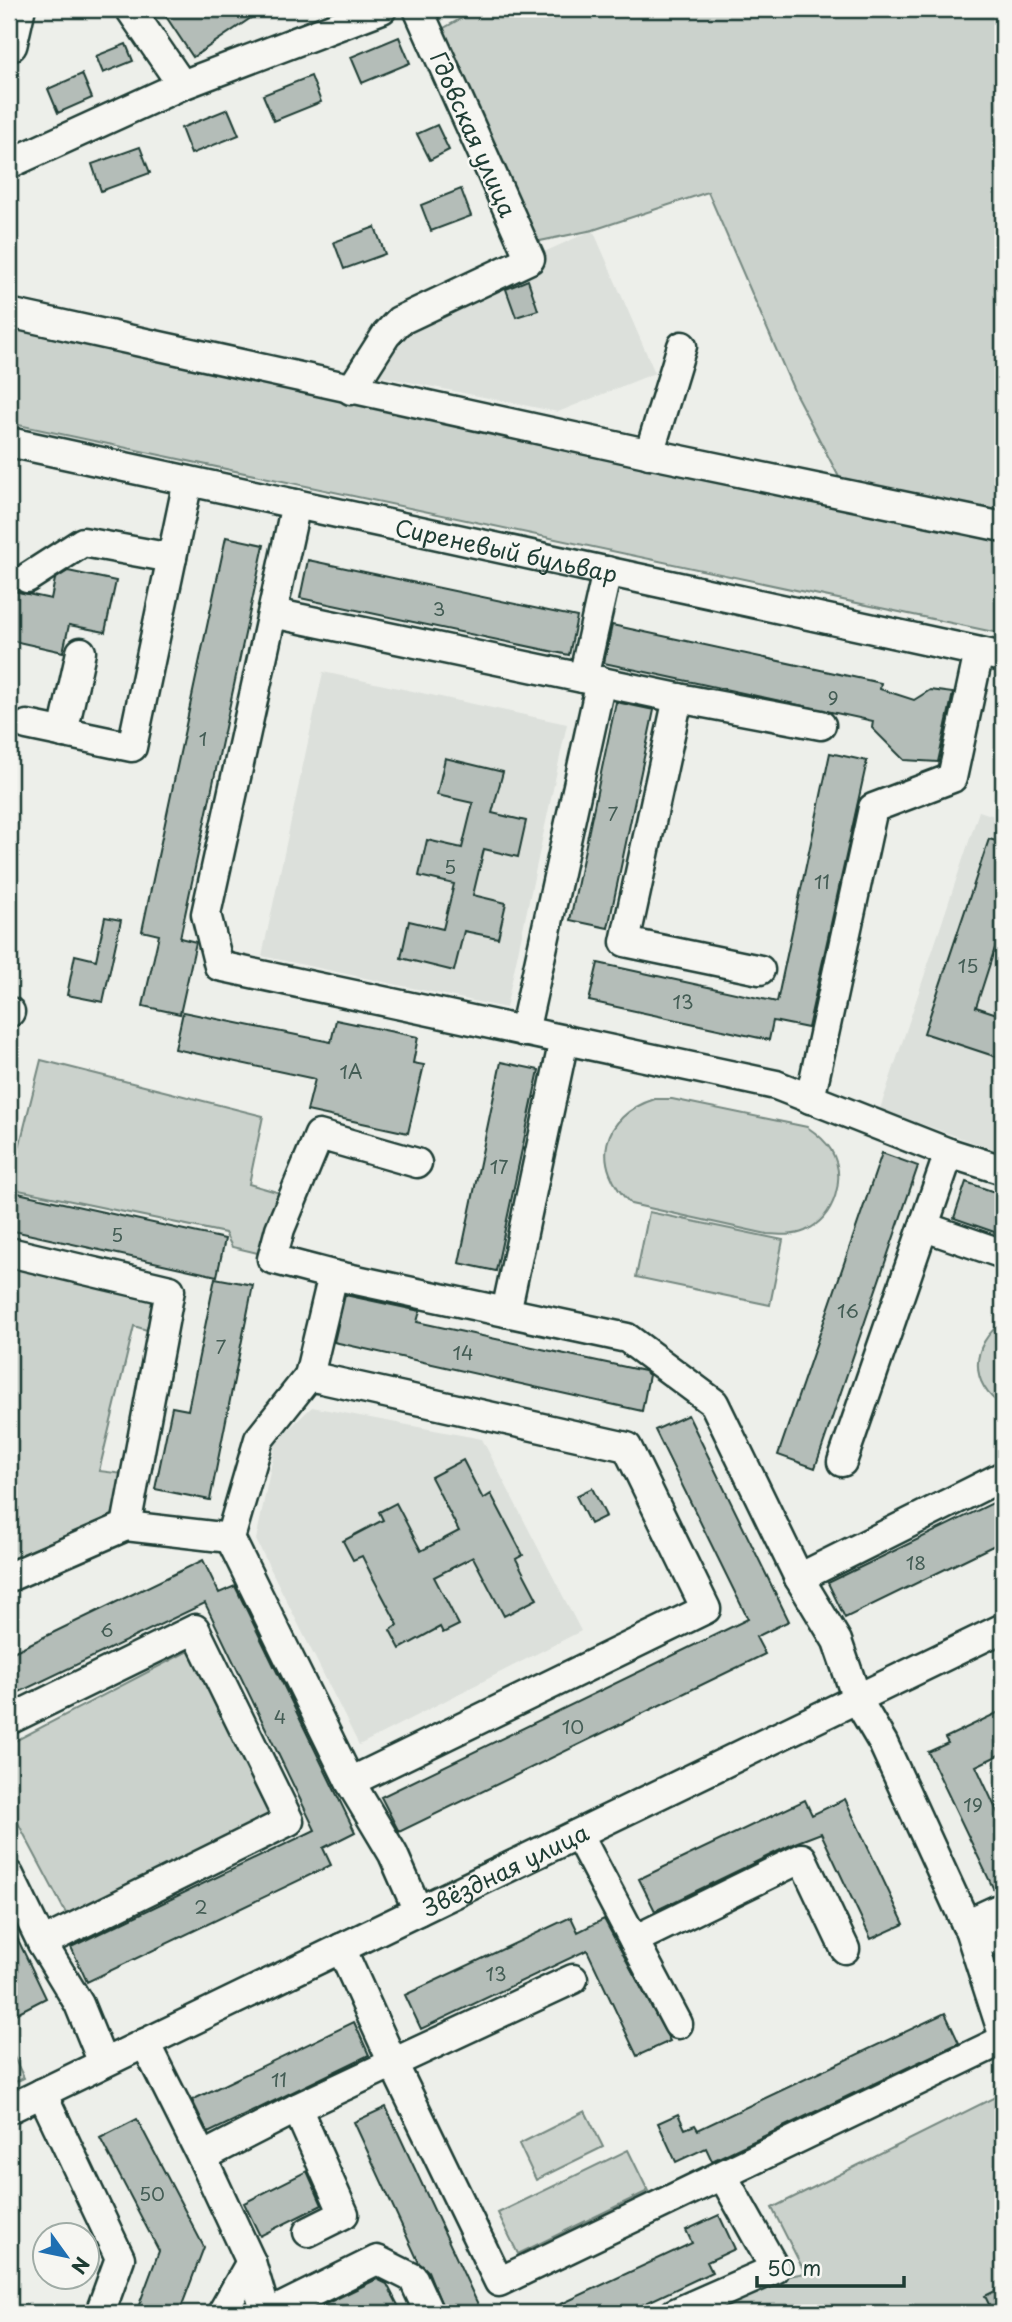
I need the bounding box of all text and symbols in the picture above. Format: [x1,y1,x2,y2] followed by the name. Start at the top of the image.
[422,46,526,223] street label: Гдовская улица
[392,509,621,591] street label: Сиреневый бульвар
[433,594,445,622] house number: 3
[827,683,839,711] house number: 9
[199,724,207,752] house number: 1
[608,799,619,827] house number: 7
[444,852,456,880] house number: 5
[814,867,830,895] house number: 11
[958,951,978,979] house number: 15
[672,987,694,1015] house number: 13
[339,1057,363,1085] house number: 1А
[490,1152,508,1180] house number: 17
[111,1220,123,1248] house number: 5
[837,1296,859,1324] house number: 16
[216,1332,227,1360] house number: 7
[452,1338,474,1366] house number: 14
[906,1548,926,1576] house number: 18
[100,1615,114,1643] house number: 6
[274,1702,286,1730] house number: 4
[562,1712,584,1740] house number: 10
[963,1790,983,1818] house number: 19
[416,1814,595,1924] street label: Звёздная улица
[194,1892,208,1920] house number: 2
[485,1959,507,1987] house number: 13
[271,2065,287,2093] house number: 11
[139,2179,165,2207] house number: 50
[32,2220,102,2290] north arrow
[757,2245,904,2289] scale bar
[767,2251,821,2283] text: 50 m
[65,2252,97,2280] text: N

